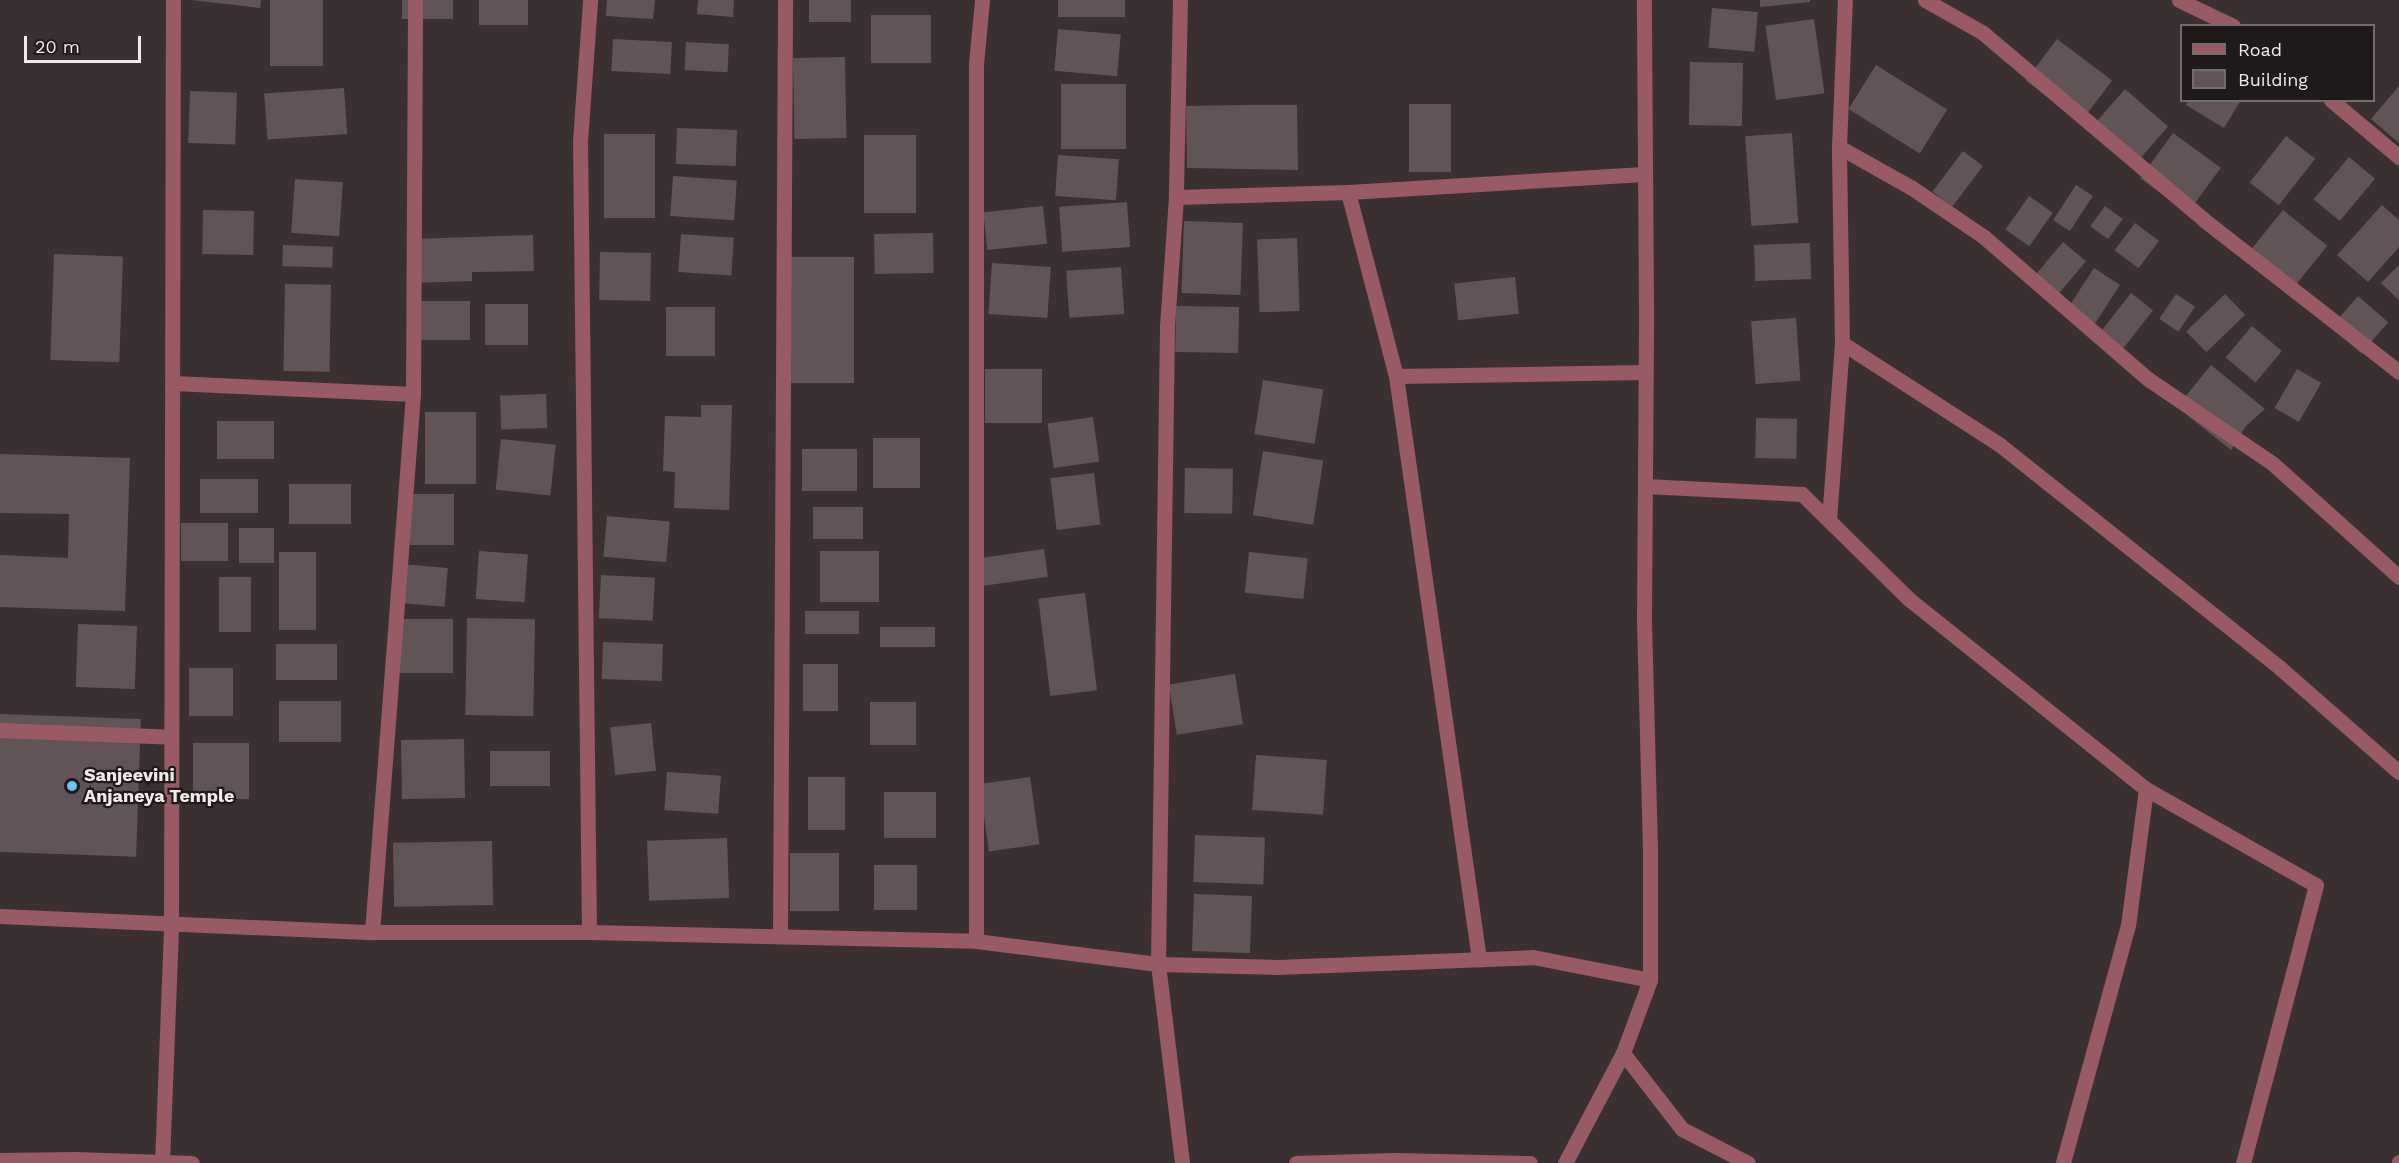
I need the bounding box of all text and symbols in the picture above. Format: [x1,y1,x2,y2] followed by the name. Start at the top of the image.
[27,24,144,62] scale bar
[2180,24,2375,102] legend
[35,36,80,57] text: 20 m
[2238,39,2282,60] text: Road
[2238,69,2308,90] text: Building
[84,765,235,808] place label: Sanjeevini Anjaneya Temple
[65,779,79,793] marker: Sanjeevini Anjaneya Temple

